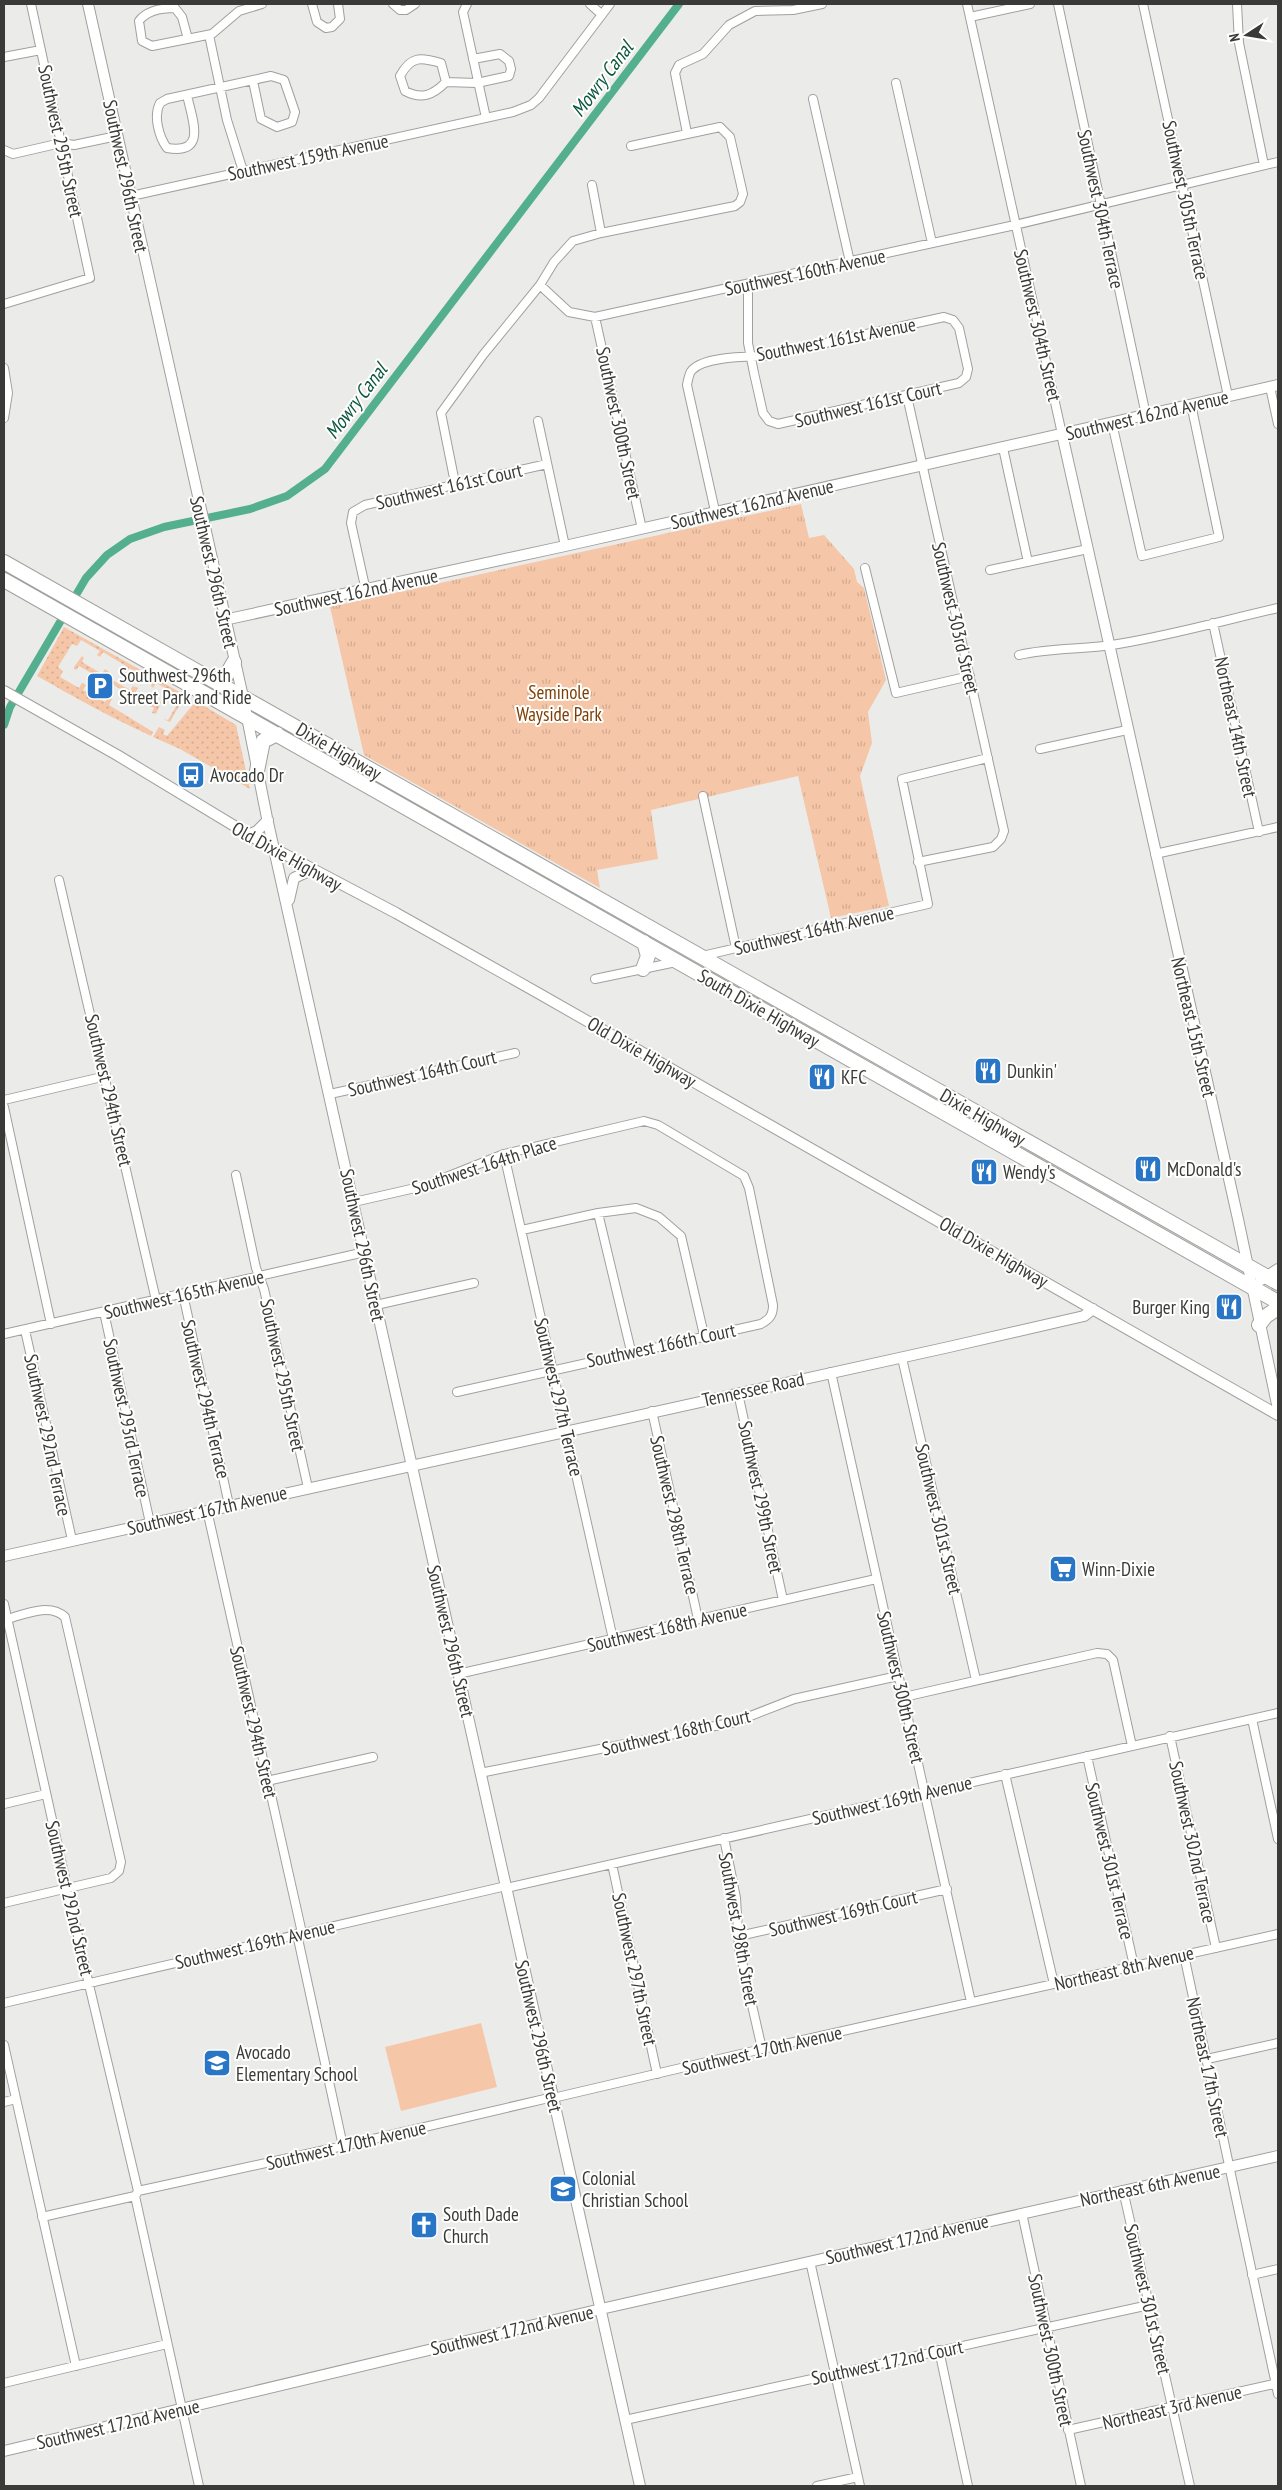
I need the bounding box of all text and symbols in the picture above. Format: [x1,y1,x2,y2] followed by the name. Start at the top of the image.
[1222,10,1272,60] north arrow
[1225,32,1244,43] text: N
[565,34,640,122] water label: Mowry Canal
[33,63,89,220] street label: Southwest 295th Street
[98,98,154,255] street label: Southwest 296th Street
[1157,118,1215,282] street label: Southwest 305th Terrace
[1072,127,1130,291] street label: Southwest 304th Terrace
[226,128,391,186] street label: Southwest 159th Avenue
[723,243,888,301] street label: Southwest 160th Avenue
[1009,247,1067,404] street label: Southwest 304th Street
[754,312,918,366] street label: Southwest 161st Avenue
[591,345,647,502] street label: Southwest 300th Street
[319,356,394,444] water label: Mowry Canal
[792,375,944,433] street label: Southwest 161st Court
[1063,385,1231,445] street label: Southwest 162nd Avenue
[373,457,525,515] street label: Southwest 161st Court
[668,474,836,534] street label: Southwest 162nd Avenue
[185,494,243,651] street label: Southwest 296th Street
[927,540,985,697] street label: Southwest 303rd Street
[272,563,440,621] street label: Southwest 162nd Avenue
[1209,655,1263,800] street label: Northeast 14th Street
[119,663,252,709] place label: Southwest 296th Street Park and Ride
[85,671,115,701] parking icon: Southwest 296th Street Park and Ride
[516,680,603,726] park label: Seminole Wayside Park
[292,717,387,786] street label: Dixie Highway
[176,760,206,790] bus stop icon: Avocado Dr
[210,763,285,787] place label: Avocado Dr
[228,816,347,896] street label: Old Dixie Highway
[732,900,897,960] street label: Southwest 164th Avenue
[1166,955,1222,1100] street label: Northeast 15th Street
[694,963,825,1053] street label: South Dixie Highway
[583,1011,702,1093] street label: Old Dixie Highway
[80,1012,138,1169] street label: Southwest 294th Street
[345,1044,499,1102] street label: Southwest 164th Court
[973,1056,1003,1086] restaurant icon: Dunkin'
[1007,1059,1057,1083] place label: Dunkin'
[807,1062,837,1092] restaurant icon: KFC
[841,1065,867,1089] place label: KFC
[936,1083,1031,1152] street label: Dixie Highway
[409,1130,560,1200] street label: Southwest 164th Place
[1133,1154,1163,1184] restaurant icon: McDonald's
[969,1157,999,1187] restaurant icon: Wendy's
[1167,1157,1242,1181] place label: McDonald's
[1003,1160,1056,1184] place label: Wendy's
[335,1167,391,1324] street label: Southwest 296th Street
[935,1211,1054,1293] street label: Old Dixie Highway
[102,1264,267,1324] street label: Southwest 165th Avenue
[1214,1292,1244,1322] restaurant icon: Burger King
[1132,1295,1210,1319] place label: Burger King
[255,1297,311,1454] street label: Southwest 295th Street
[529,1315,589,1479] street label: Southwest 297th Terrace
[176,1317,236,1481] street label: Southwest 294th Terrace
[584,1317,738,1372] street label: Southwest 166th Court
[98,1336,156,1500] street label: Southwest 293rd Terrace
[19,1352,77,1518] street label: Southwest 292nd Terrace
[700,1366,806,1412] street label: Tennessee Road
[733,1419,789,1576] street label: Southwest 299th Street
[645,1433,705,1597] street label: Southwest 298th Terrace
[910,1442,968,1597] street label: Southwest 301st Street
[125,1480,289,1540] street label: Southwest 167th Avenue
[1048,1554,1078,1584] supermarket icon: Winn-Dixie
[1082,1557,1155,1581] place label: Winn-Dixie
[422,1563,480,1720] street label: Southwest 296th Street
[585,1597,750,1657] street label: Southwest 168th Avenue
[872,1609,930,1766] street label: Southwest 300th Street
[225,1644,283,1801] street label: Southwest 294th Street
[599,1703,753,1761] street label: Southwest 168th Court
[1164,1759,1222,1925] street label: Southwest 302nd Terrace
[810,1770,975,1830] street label: Southwest 169th Avenue
[1080,1780,1140,1942] street label: Southwest 301st Terrace
[41,1818,100,1979] street label: Southwest 292nd Street
[714,1850,764,2008] street label: Southwest 298th Street
[766,1884,920,1942] street label: Southwest 169th Court
[607,1891,663,2048] street label: Southwest 297th Street
[173,1914,338,1974] street label: Southwest 169th Avenue
[1052,1940,1196,1996] street label: Northeast 8th Avenue
[510,1958,568,2115] street label: Southwest 296th Street
[1181,1995,1235,2140] street label: Northeast 17th Street
[680,2020,845,2080] street label: Southwest 170th Avenue
[236,2040,358,2086] place label: Avocado Elementary School
[202,2048,232,2078] school or university icon: Avocado Elementary School
[264,2115,429,2175] street label: Southwest 170th Avenue
[1078,2158,1222,2212] street label: Northeast 6th Avenue
[582,2166,689,2212] place label: Colonial Christian School
[548,2174,578,2204] school or university icon: Colonial Christian School
[443,2202,519,2248] place label: South Dade Church
[823,2209,991,2269] street label: Southwest 172nd Avenue
[409,2210,439,2240] church icon: South Dade Church
[1119,2222,1177,2377] street label: Southwest 301st Street
[1023,2272,1079,2429] street label: Southwest 300th Street
[428,2300,596,2360] street label: Southwest 172nd Avenue
[809,2334,966,2390] street label: Southwest 172nd Court
[1100,2379,1244,2435] street label: Northeast 3rd Avenue
[34,2394,202,2454] street label: Southwest 172nd Avenue

